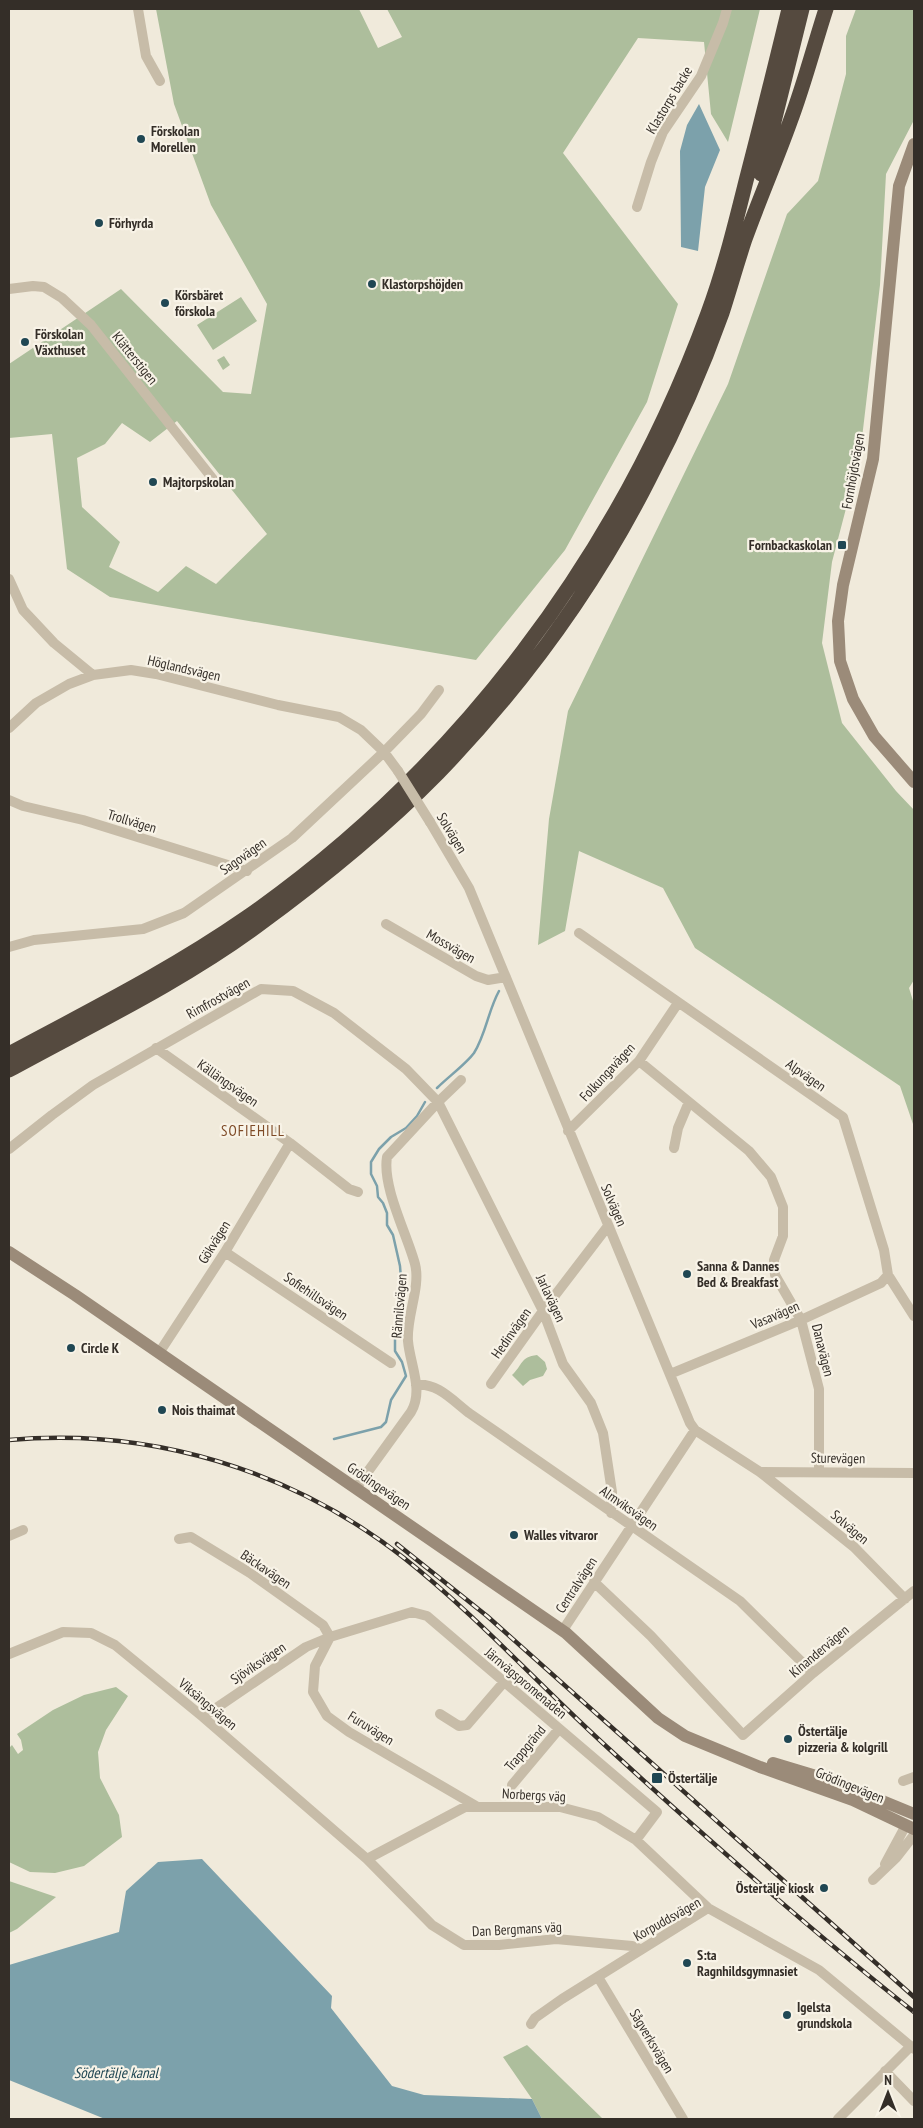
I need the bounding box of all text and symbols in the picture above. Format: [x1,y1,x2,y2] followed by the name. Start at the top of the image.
[642,63,696,137] street label: Klastorps backe
[151,122,199,156] place label: Förskolan Morellen
[135,133,147,145] marker: Förskolan Morellen
[109,214,153,232] place label: Förhyrda
[93,217,105,229] marker: Förhyrda
[382,275,463,293] place label: Klastorpshöjden
[366,278,378,290] marker: Klastorpshöjden
[175,286,223,320] place label: Körsbäret förskola
[159,297,171,309] marker: Körsbäret förskola
[34,325,85,359] place label: Förskolan Växthuset
[108,328,162,388] street label: Klätterstigen
[19,336,31,348] marker: Förskolan Växthuset
[837,432,869,510] street label: Fornhöjdsvägen
[163,473,234,491] place label: Majtorpskolan
[147,476,159,488] marker: Majtorpskolan
[749,536,832,554] place label: Fornbackaskolan
[836,539,848,551] marker: Fornbackaskolan
[146,651,222,685] street label: Höglandsvägen
[105,805,159,837] street label: Trollvägen
[433,809,471,857] street label: Solvägen
[216,834,270,878] street label: Sagovägen
[423,925,479,967] street label: Mossvägen
[183,973,253,1023] street label: Rimfrostvägen
[575,1039,639,1105] street label: Folkungavägen
[194,1055,262,1111] street label: Källängsvägen
[782,1055,830,1095] street label: Alpvägen
[221,1121,285,1140] district label: SOFIEHILL
[597,1181,631,1229] street label: Solvägen
[194,1217,234,1267] street label: Gökvägen
[697,1257,779,1291] place label: Sanna & Dannes Bed & Breakfast
[281,1268,351,1324] street label: Sofiehillsvägen
[681,1268,693,1280] marker: Sanna & Dannes Bed & Breakfast
[532,1270,570,1325] street label: Jarlavägen
[387,1273,411,1339] street label: Rännilsvägen
[747,1297,802,1334] street label: Vasavägen
[487,1304,535,1362] street label: Hedinvägen
[808,1322,838,1378] street label: Danavägen
[81,1339,120,1357] place label: Circle K
[65,1342,77,1354] marker: Circle K
[172,1401,235,1419] place label: Nois thaimat
[156,1404,168,1416] marker: Nois thaimat
[811,1449,865,1467] street label: Sturevägen
[344,1458,414,1514] street label: Grödingevägen
[597,1482,661,1534] street label: Almviksvägen
[827,1506,873,1548] street label: Solvägen
[523,1526,599,1544] place label: Walles vitvaror
[508,1529,520,1541] marker: Walles vitvaror
[237,1546,295,1592] street label: Bäckavägen
[551,1553,601,1617] street label: Centralvägen
[785,1621,853,1681] street label: Kinandervägen
[227,1638,289,1688] street label: Sjöviksvägen
[481,1643,571,1722] street label: Järnvägspromenaden
[174,1674,241,1734] street label: Viksängsvägen
[345,1707,397,1749] street label: Furuvägen
[501,1721,549,1775] street label: Trappgränd
[798,1722,888,1756] place label: Östertälje pizzeria & kolgrill
[782,1733,794,1745] marker: Östertälje pizzeria & kolgrill
[813,1763,887,1807] street label: Grödingevägen
[668,1769,718,1787] place label: Östertälje
[650,1771,664,1785] marker: Östertälje
[502,1784,566,1806] street label: Norbergs väg
[736,1879,814,1897] place label: Östertälje kiosk
[818,1882,830,1894] marker: Östertälje kiosk
[630,1893,704,1945] street label: Korpuddsvägen
[472,1918,562,1940] street label: Dan Bergmans väg
[697,1946,798,1980] place label: S:ta Ragnhildsgymnasiet
[681,1957,693,1969] marker: S:ta Ragnhildsgymnasiet
[797,1998,852,2032] place label: Igelsta grundskola
[626,2006,678,2076] street label: Sågverksvägen
[781,2009,793,2021] marker: Igelsta grundskola
[74,2063,160,2082] water label: Södertälje kanal
[863,2068,913,2118] north arrow
[884,2071,892,2089] text: N

